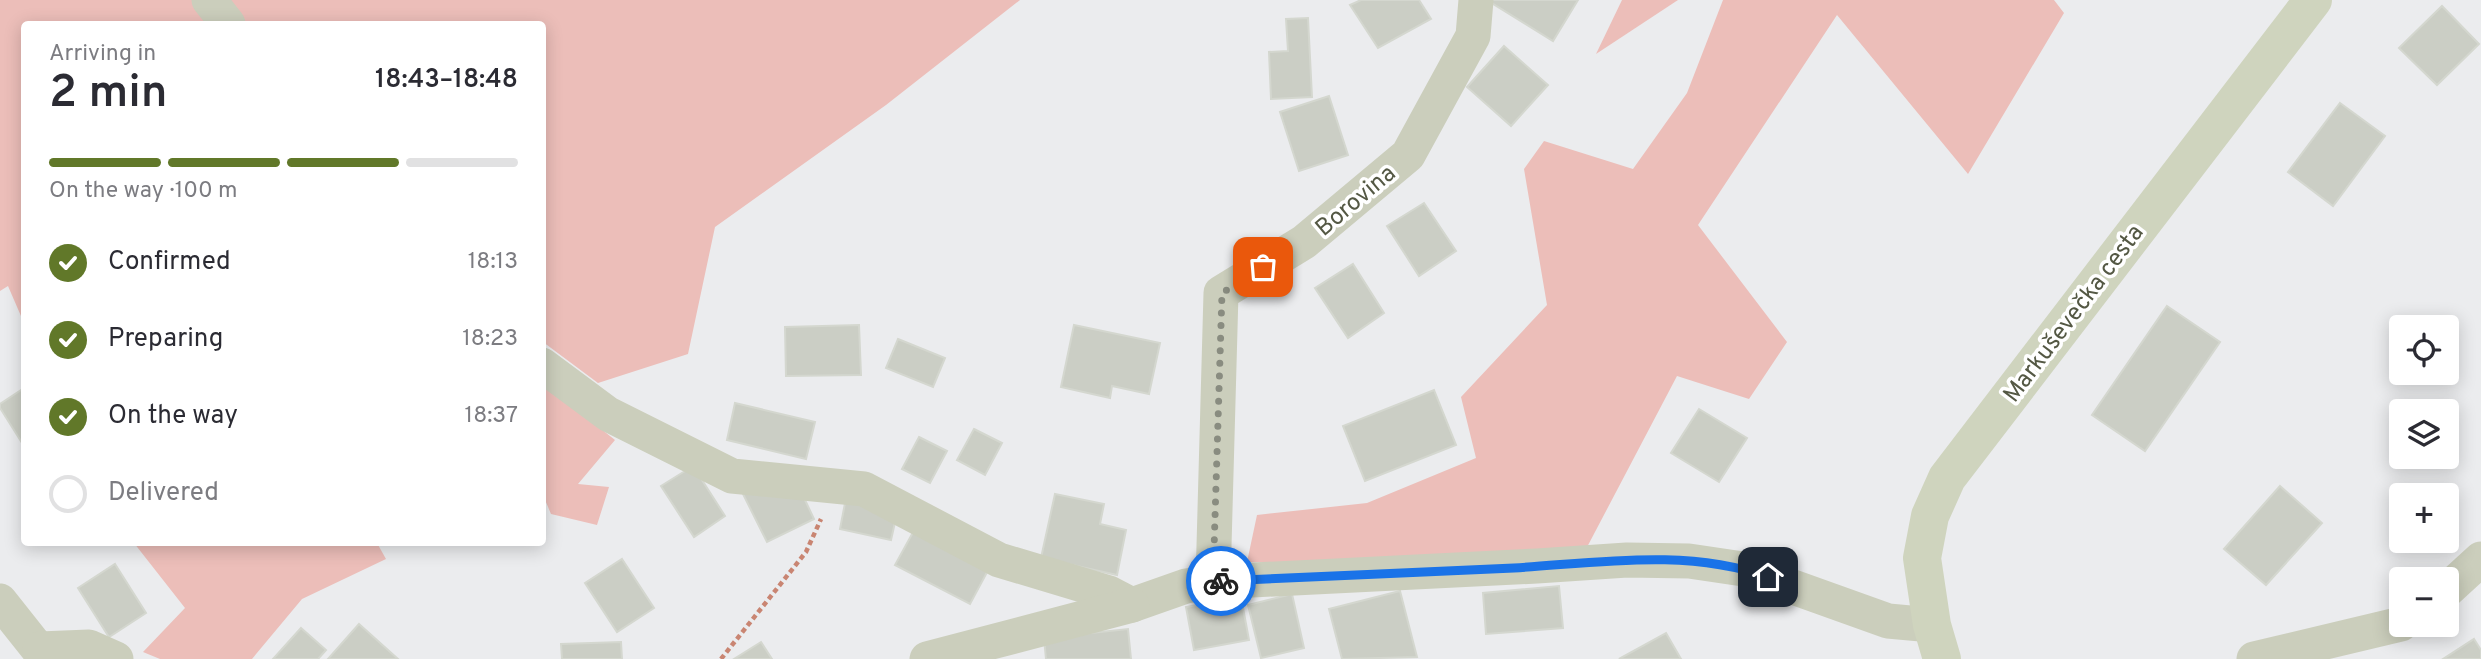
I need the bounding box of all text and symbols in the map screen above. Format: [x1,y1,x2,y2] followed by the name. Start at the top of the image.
[49,40,156,69] text: Arriving in
[375,64,518,97] text: 18:43–18:48
[49,65,168,124] text: 2 min
[1310,159,1403,244] street label: Borovina
[49,177,238,206] text: On the way · 100 m
[1998,219,2151,409] street label: Markuševečka cesta
[1233,237,1293,297] pin
[49,244,87,282] icon: check
[108,246,231,279] text: Confirmed
[468,248,518,277] text: 18:13
[1244,248,1282,286] icon: bag
[2389,315,2459,637] map controls
[2389,315,2459,385] button: locate
[49,321,87,359] icon: check
[108,323,223,356] text: Preparing
[462,325,518,354] text: 18:23
[49,398,87,436] icon: check
[2389,399,2459,469] button: layers
[108,400,238,433] text: On the way
[465,402,518,431] text: 18:37
[108,477,219,510] text: Delivered
[2389,483,2459,553] button: +
[1186,546,1256,616] courier
[1738,547,1798,607] pin
[1749,558,1787,596] icon: home
[1202,562,1240,600] icon: bike
[2389,567,2459,637] button: −

